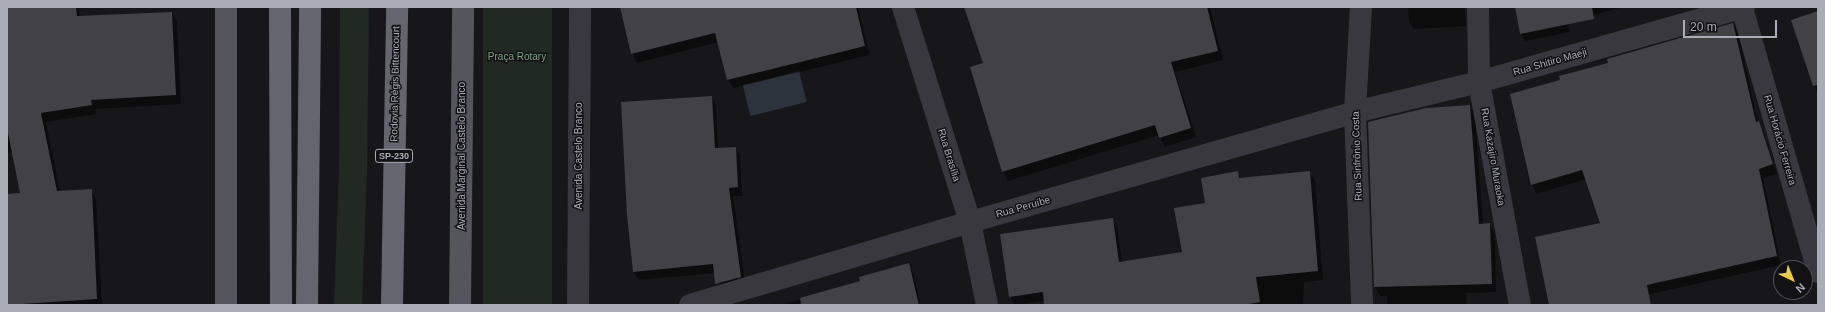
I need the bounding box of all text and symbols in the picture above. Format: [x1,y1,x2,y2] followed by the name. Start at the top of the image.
[1685,12,1779,38] scale bar
[1690,20,1717,34] text: 20 m
[388,26,402,142] street label: Rodovia Régis Bittencourt
[1512,46,1588,78] street label: Rua Shitiro Maeji
[488,51,546,63] park label: Praça Rotary
[456,82,468,230] street label: Avenida Marginal Castelo Branco
[1761,93,1799,187] street label: Rua Horácio Ferreira
[573,102,585,210] street label: Avenida Castelo Branco
[1479,107,1507,207] street label: Rua Kazajiro Muraoka
[1349,111,1365,201] street label: Rua Sinfrônio Costa
[935,127,963,183] street label: Rua Brasília
[374,149,414,163] road number: SP-230
[994,193,1052,221] street label: Rua Peruíbe
[1773,260,1813,300] north arrow
[1794,281,1808,295] text: N

